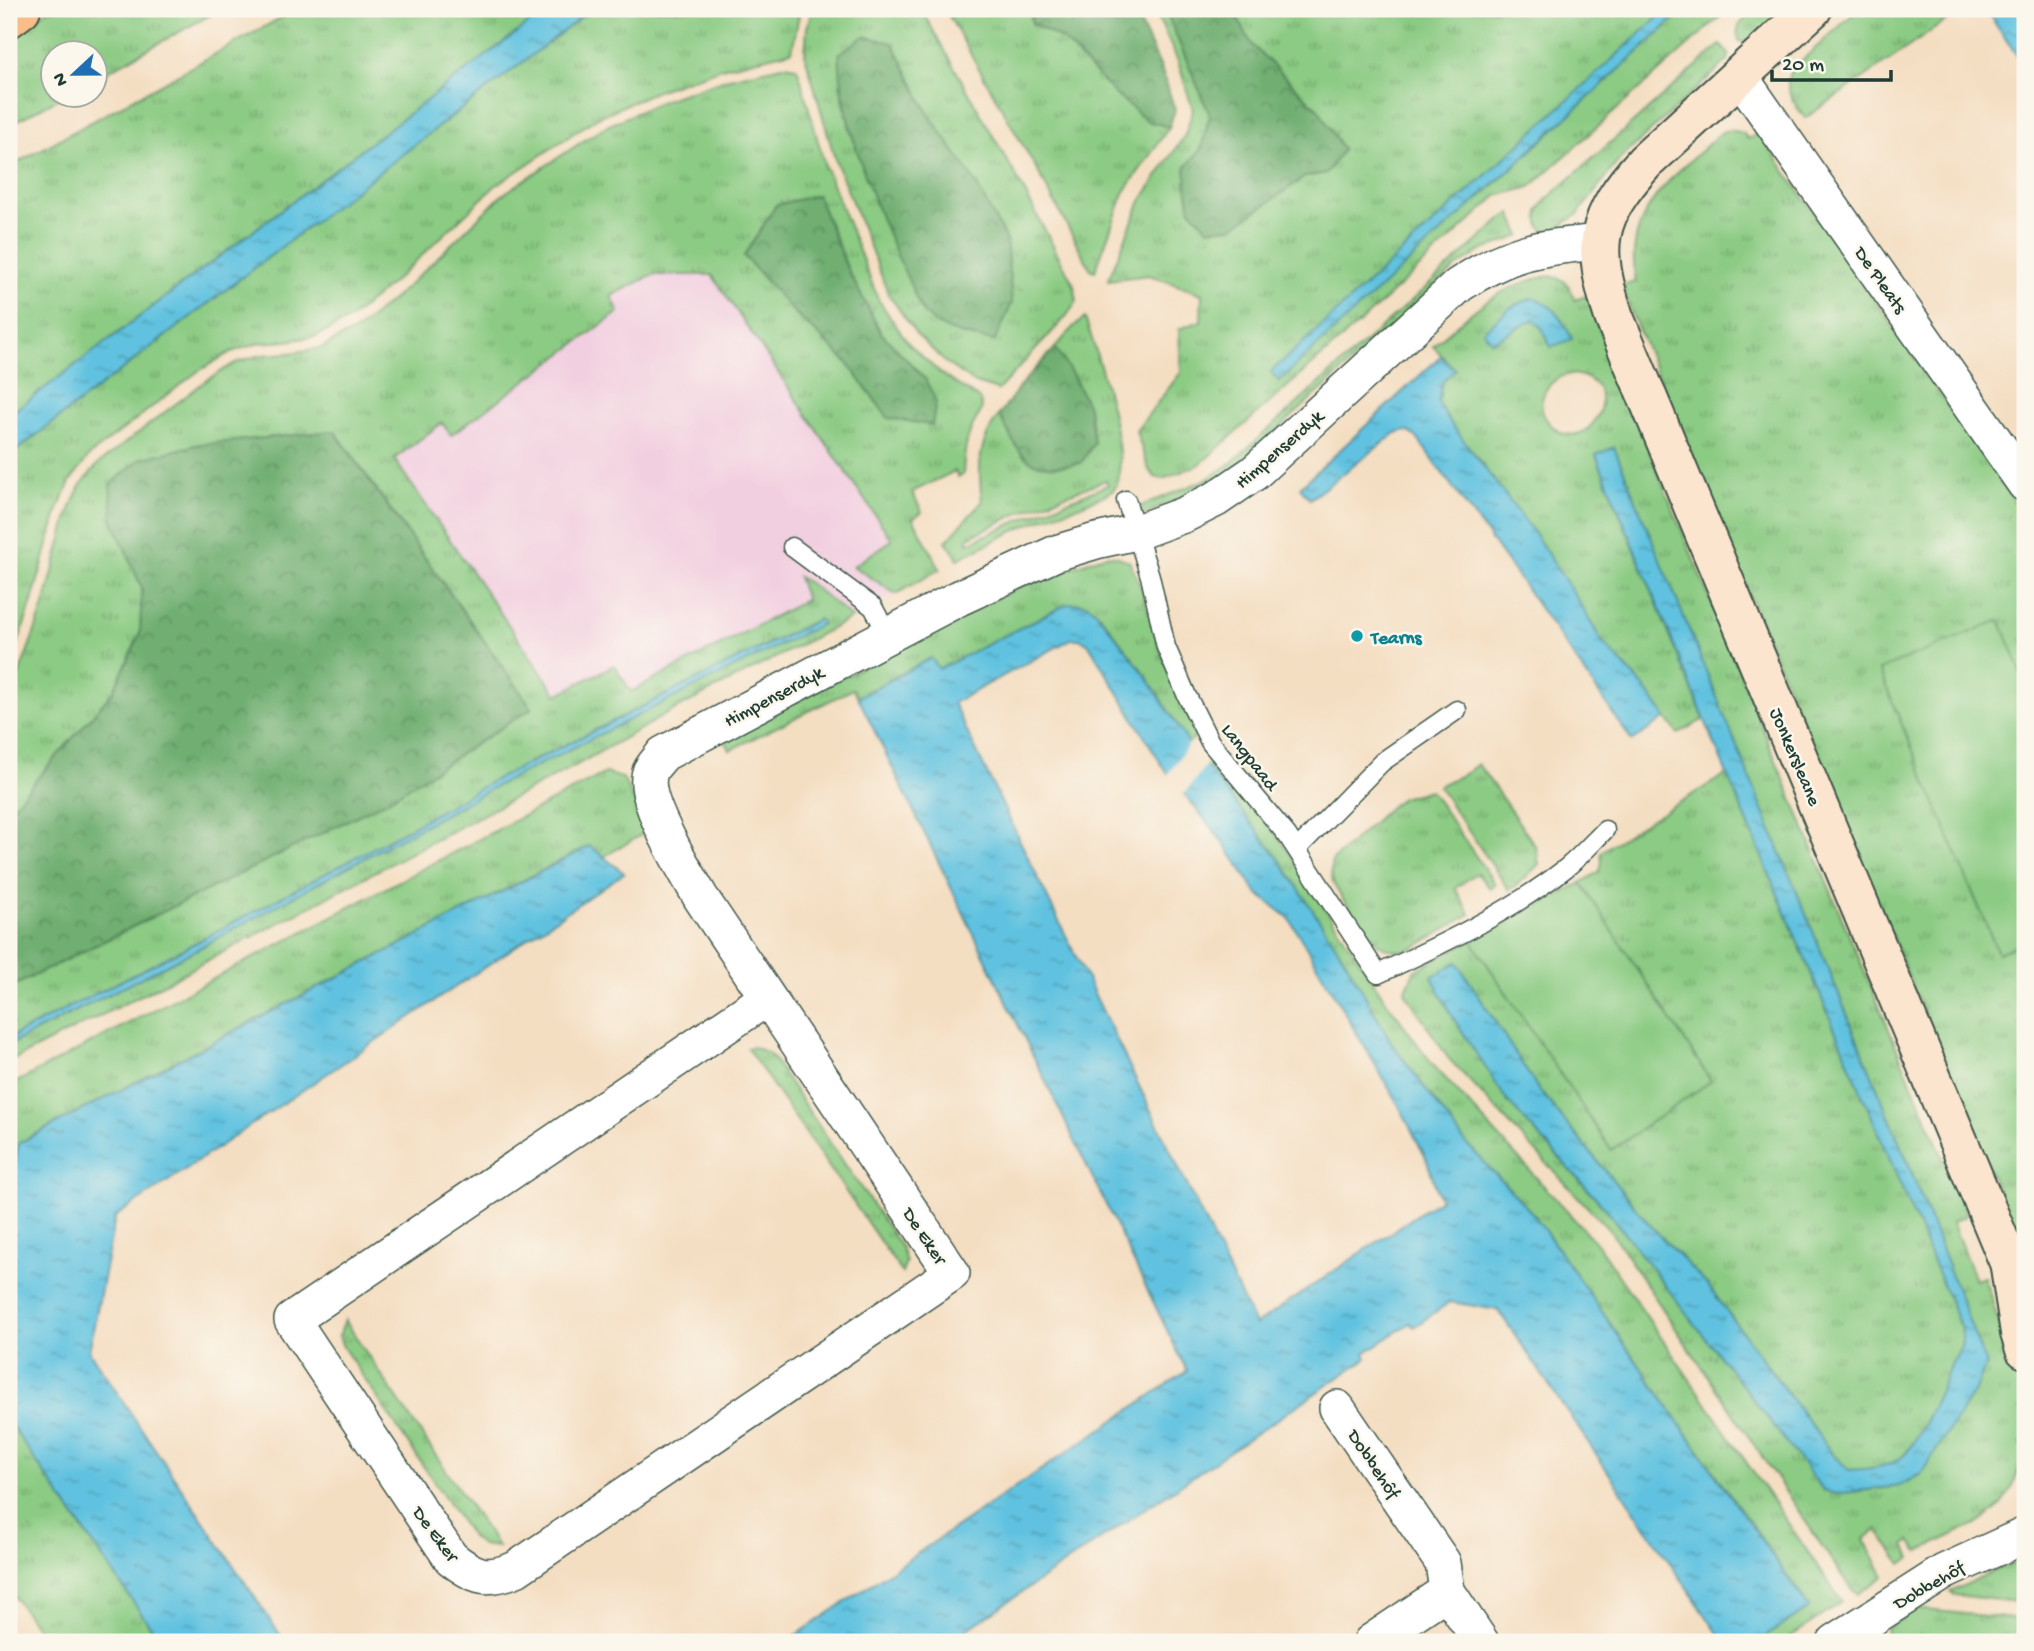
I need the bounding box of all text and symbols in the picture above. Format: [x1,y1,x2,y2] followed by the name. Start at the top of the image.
[38,38,108,108] north arrow
[1772,38,1890,82] scale bar
[1782,54,1824,79] text: 20 m
[48,69,74,89] text: N
[1847,241,1911,320] street label: De Pleats
[1232,405,1330,495] street label: Himpenserdyk
[1349,628,1365,644] marker: Tearns
[1369,628,1422,651] place label: Tearns
[721,662,830,734] street label: Himpenserdyk
[1763,705,1825,810] street label: Jonkersleane
[1215,720,1283,798] street label: Langpaad
[895,1203,952,1272] street label: De Eker
[1340,1425,1405,1506] street label: Dobbehôf
[405,1501,464,1569] street label: De Eker
[1888,1556,1971,1617] street label: Dobbehôf

